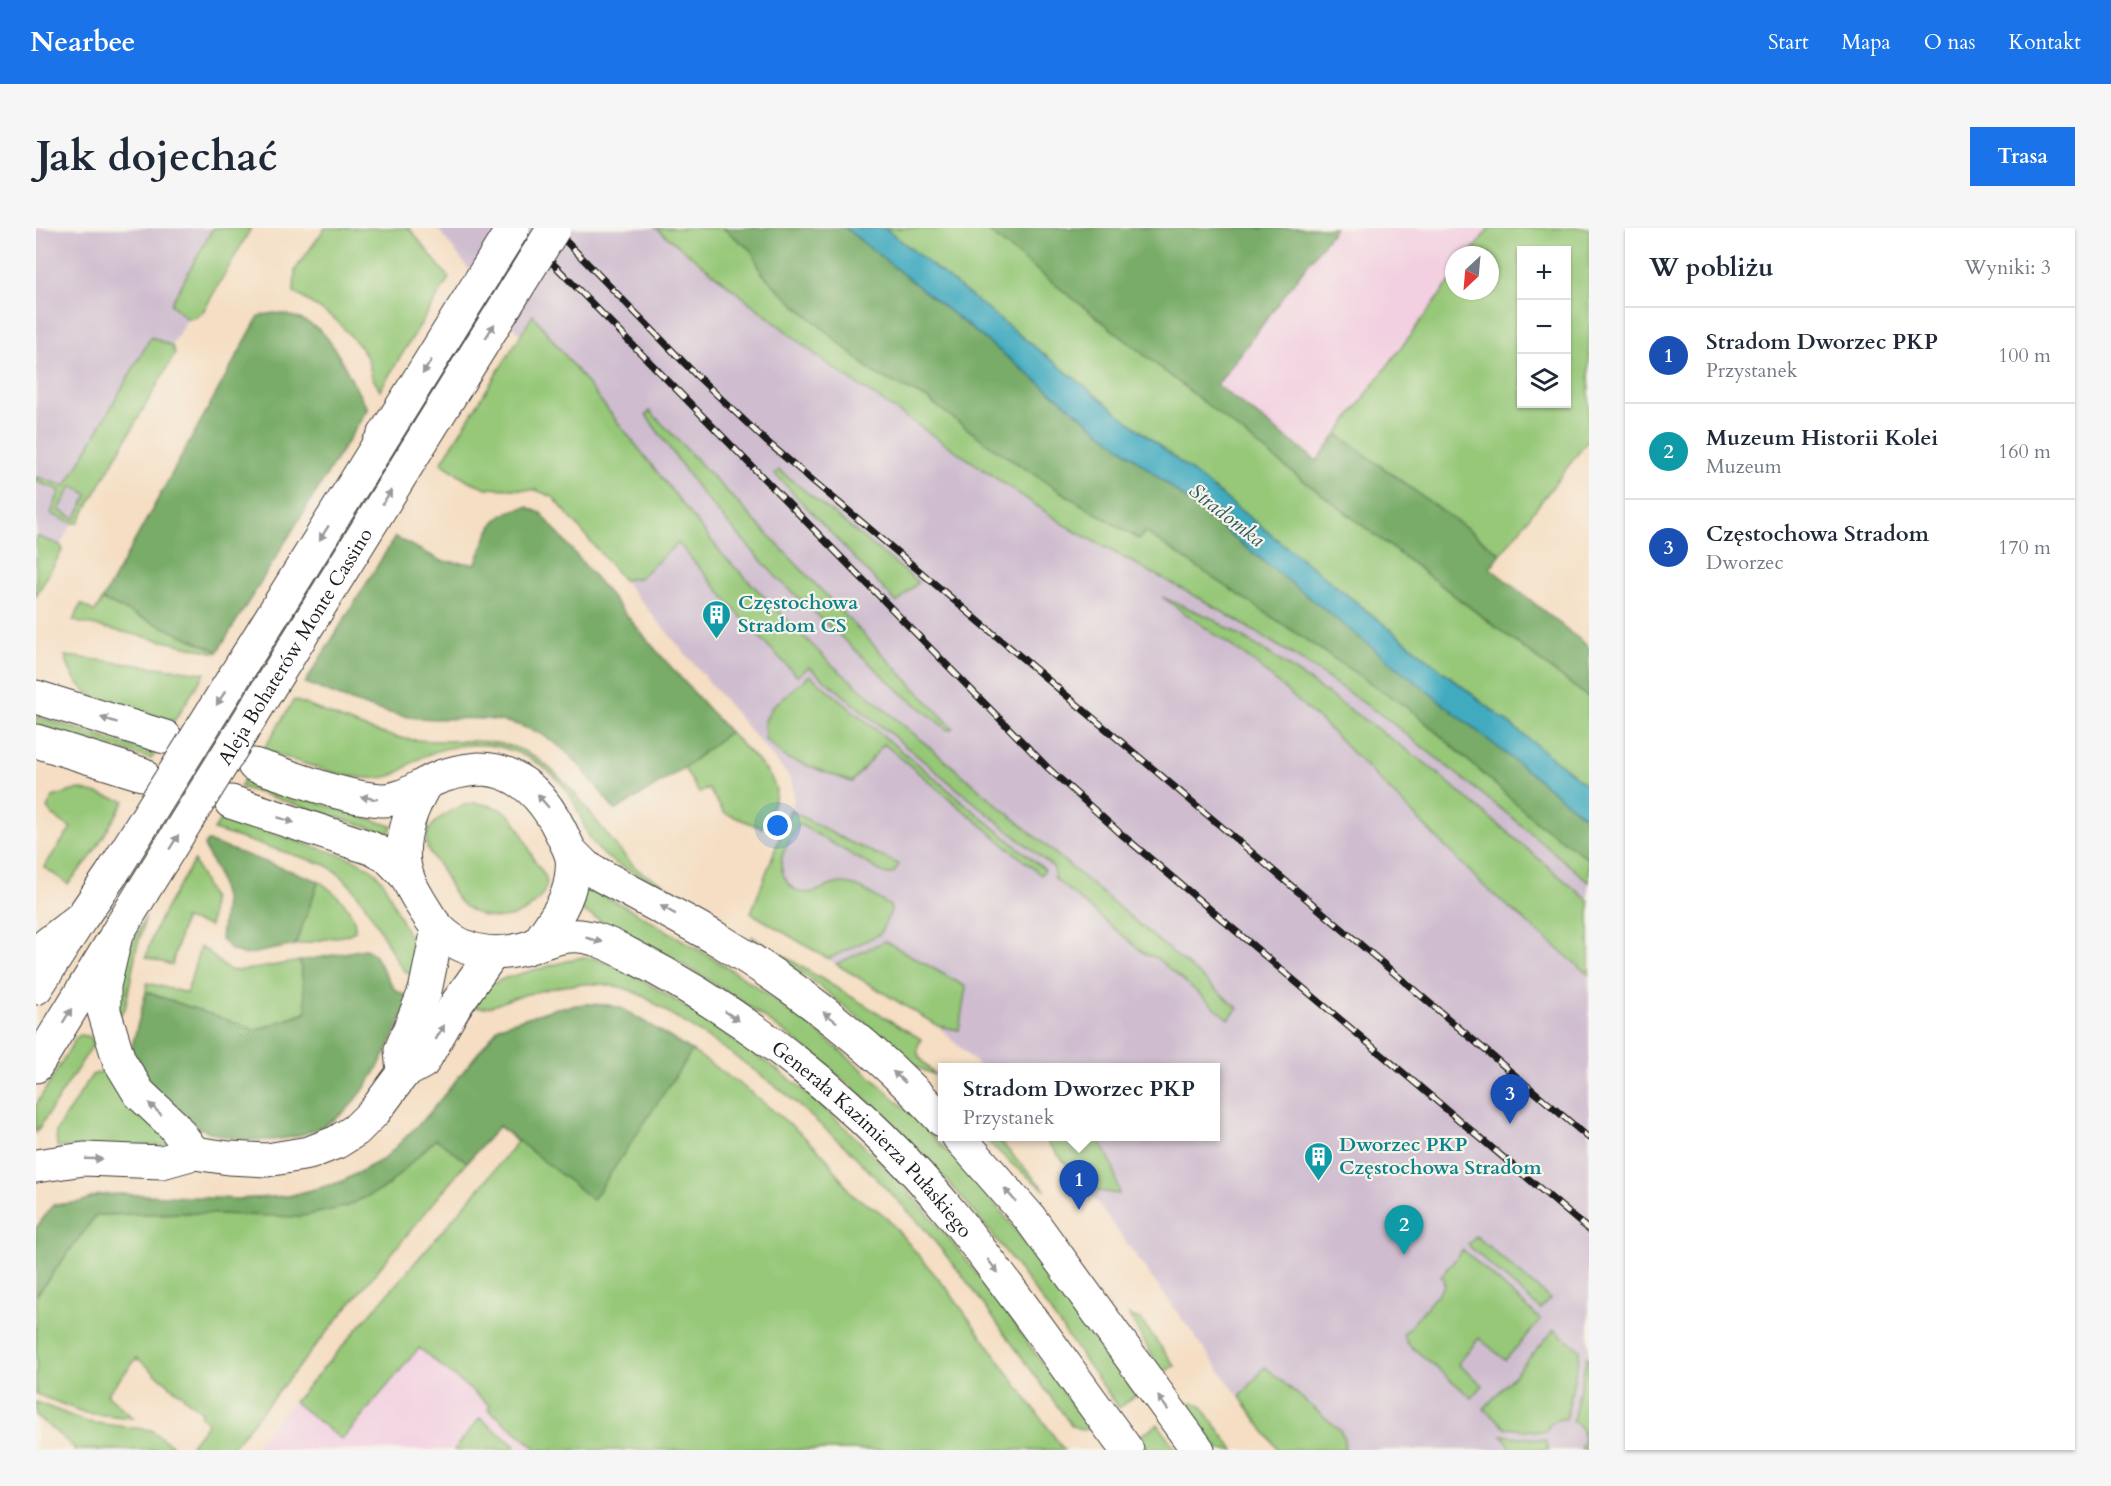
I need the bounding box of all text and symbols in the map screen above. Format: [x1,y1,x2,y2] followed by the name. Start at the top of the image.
[30,23,135,61] text: Nearbee
[1768,28,1809,57] text: Start
[1842,28,1891,57] text: Mapa
[1924,28,1976,57] text: O nas
[2009,28,2081,57] text: Kontakt
[1970,127,2075,186] button: Trasa
[36,128,278,185] text: Jak dojechać
[1445,246,1499,300] north arrow
[1517,246,1571,408] map controls
[1517,246,1571,300] button: +
[1649,250,1774,285] text: W pobliżu
[1964,254,2051,281] text: Wyniki: 3
[1517,300,1571,354] button: −
[485,323,496,339] one-way arrow
[1706,327,1938,357] text: Stradom Dworzec PKP
[1663,342,1674,369] text: 1
[1998,342,2051,369] text: 100 m
[1517,354,1571,408] button: layers
[1706,357,1797,384] text: Przystanek
[422,359,433,375] one-way arrow
[1706,423,1938,453] text: Muzeum Historii Kolei
[1663,438,1674,465] text: 2
[1998,438,2051,465] text: 160 m
[1706,453,1782,480] text: Muzeum
[1183,477,1271,554] water label: Stradomka
[382,489,393,505] one-way arrow
[1706,519,1929,549] text: Częstochowa Stradom
[211,523,379,770] street label: Aleja Bohaterów Monte Cassino
[319,524,330,541] one-way arrow
[1663,534,1674,561] text: 3
[1998,534,2051,561] text: 170 m
[1706,549,1784,576] text: Dworzec
[738,589,858,639] place label: Częstochowa Stradom CS
[701,598,733,640] building icon: Częstochowa Stradom CS
[216,690,227,706] one-way arrow
[100,715,118,724] one-way arrow
[359,793,378,802] one-way arrow
[536,793,549,809] one-way arrow
[763,811,792,840] your location
[277,816,295,825] one-way arrow
[169,833,180,850] one-way arrow
[659,905,676,915] one-way arrow
[586,935,604,945] one-way arrow
[61,1008,72,1024] one-way arrow
[724,1010,740,1021] one-way arrow
[823,1012,838,1024] one-way arrow
[435,1023,445,1040] one-way arrow
[766,1035,979,1243] street label: Generała Kazimierza Pułaskiego
[938,1063,1220,1141] popup
[892,1070,907,1084] one-way arrow
[963,1074,1195,1104] text: Stradom Dworzec PKP
[1490,1074,1530,1124] pin: 3
[148,1102,163,1116] one-way arrow
[963,1104,1054,1131] text: Przystanek
[1339,1131,1542,1181] place label: Dworzec PKP Częstochowa Stradom
[1302,1140,1334,1182] building icon: Dworzec PKP Częstochowa Stradom
[84,1155,103,1164] one-way arrow
[1060,1160,1098,1210] pin: 1
[1004,1188,1017,1203] one-way arrow
[1384,1206,1424,1255] pin: 2
[986,1258,999,1274] one-way arrow
[1158,1395,1170,1410] one-way arrow

